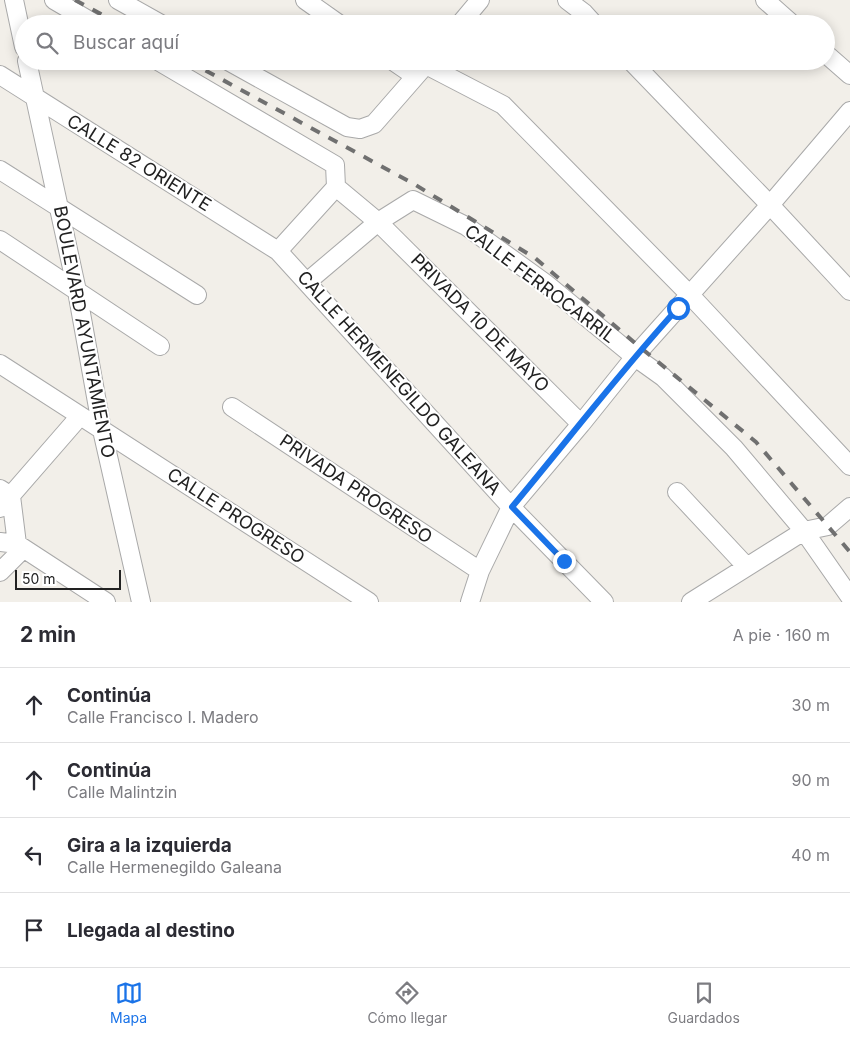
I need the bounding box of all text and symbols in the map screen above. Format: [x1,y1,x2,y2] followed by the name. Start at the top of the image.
[15,15,835,70] search box
[33,29,61,57] icon: search
[73,31,179,54] text: Buscar aquí
[63,110,215,215] street label: CALLE 82 ORIENTE
[50,204,119,460] street label: BOULEVARD AYUNTAMIENTO
[461,220,620,347] street label: CALLE FERROCARRIL
[407,249,554,396] street label: PRIVADA 10 DE MAYO
[293,266,505,499] street label: CALLE HERMENEGILDO GALEANA
[667,297,690,320] route start
[276,430,437,547] street label: PRIVADA PROGRESO
[164,463,309,568] street label: CALLE PROGRESO
[553,550,576,573] route end
[15,567,121,590] scale bar
[22,570,56,587] text: 50 m
[20,622,76,647] text: 2 min
[733,625,830,645] text: A pie · 160 m
[67,684,151,707] text: Continúa
[20,691,48,719] icon: ahead
[792,695,830,715] text: 30 m
[67,707,259,727] text: Calle Francisco I. Madero
[67,759,151,782] text: Continúa
[20,766,48,794] icon: ahead
[791,770,830,790] text: 90 m
[67,782,177,802] text: Calle Malintzin
[67,834,232,857] text: Gira a la izquierda
[20,841,48,869] icon: left
[791,845,830,865] text: 40 m
[67,857,282,877] text: Calle Hermenegildo Galeana
[20,916,48,944] icon: arrive
[67,919,235,942] text: Llegada al destino
[110,979,147,1026] tab: Mapa
[367,979,447,1026] tab: Cómo llegar
[667,979,740,1026] tab: Guardados

